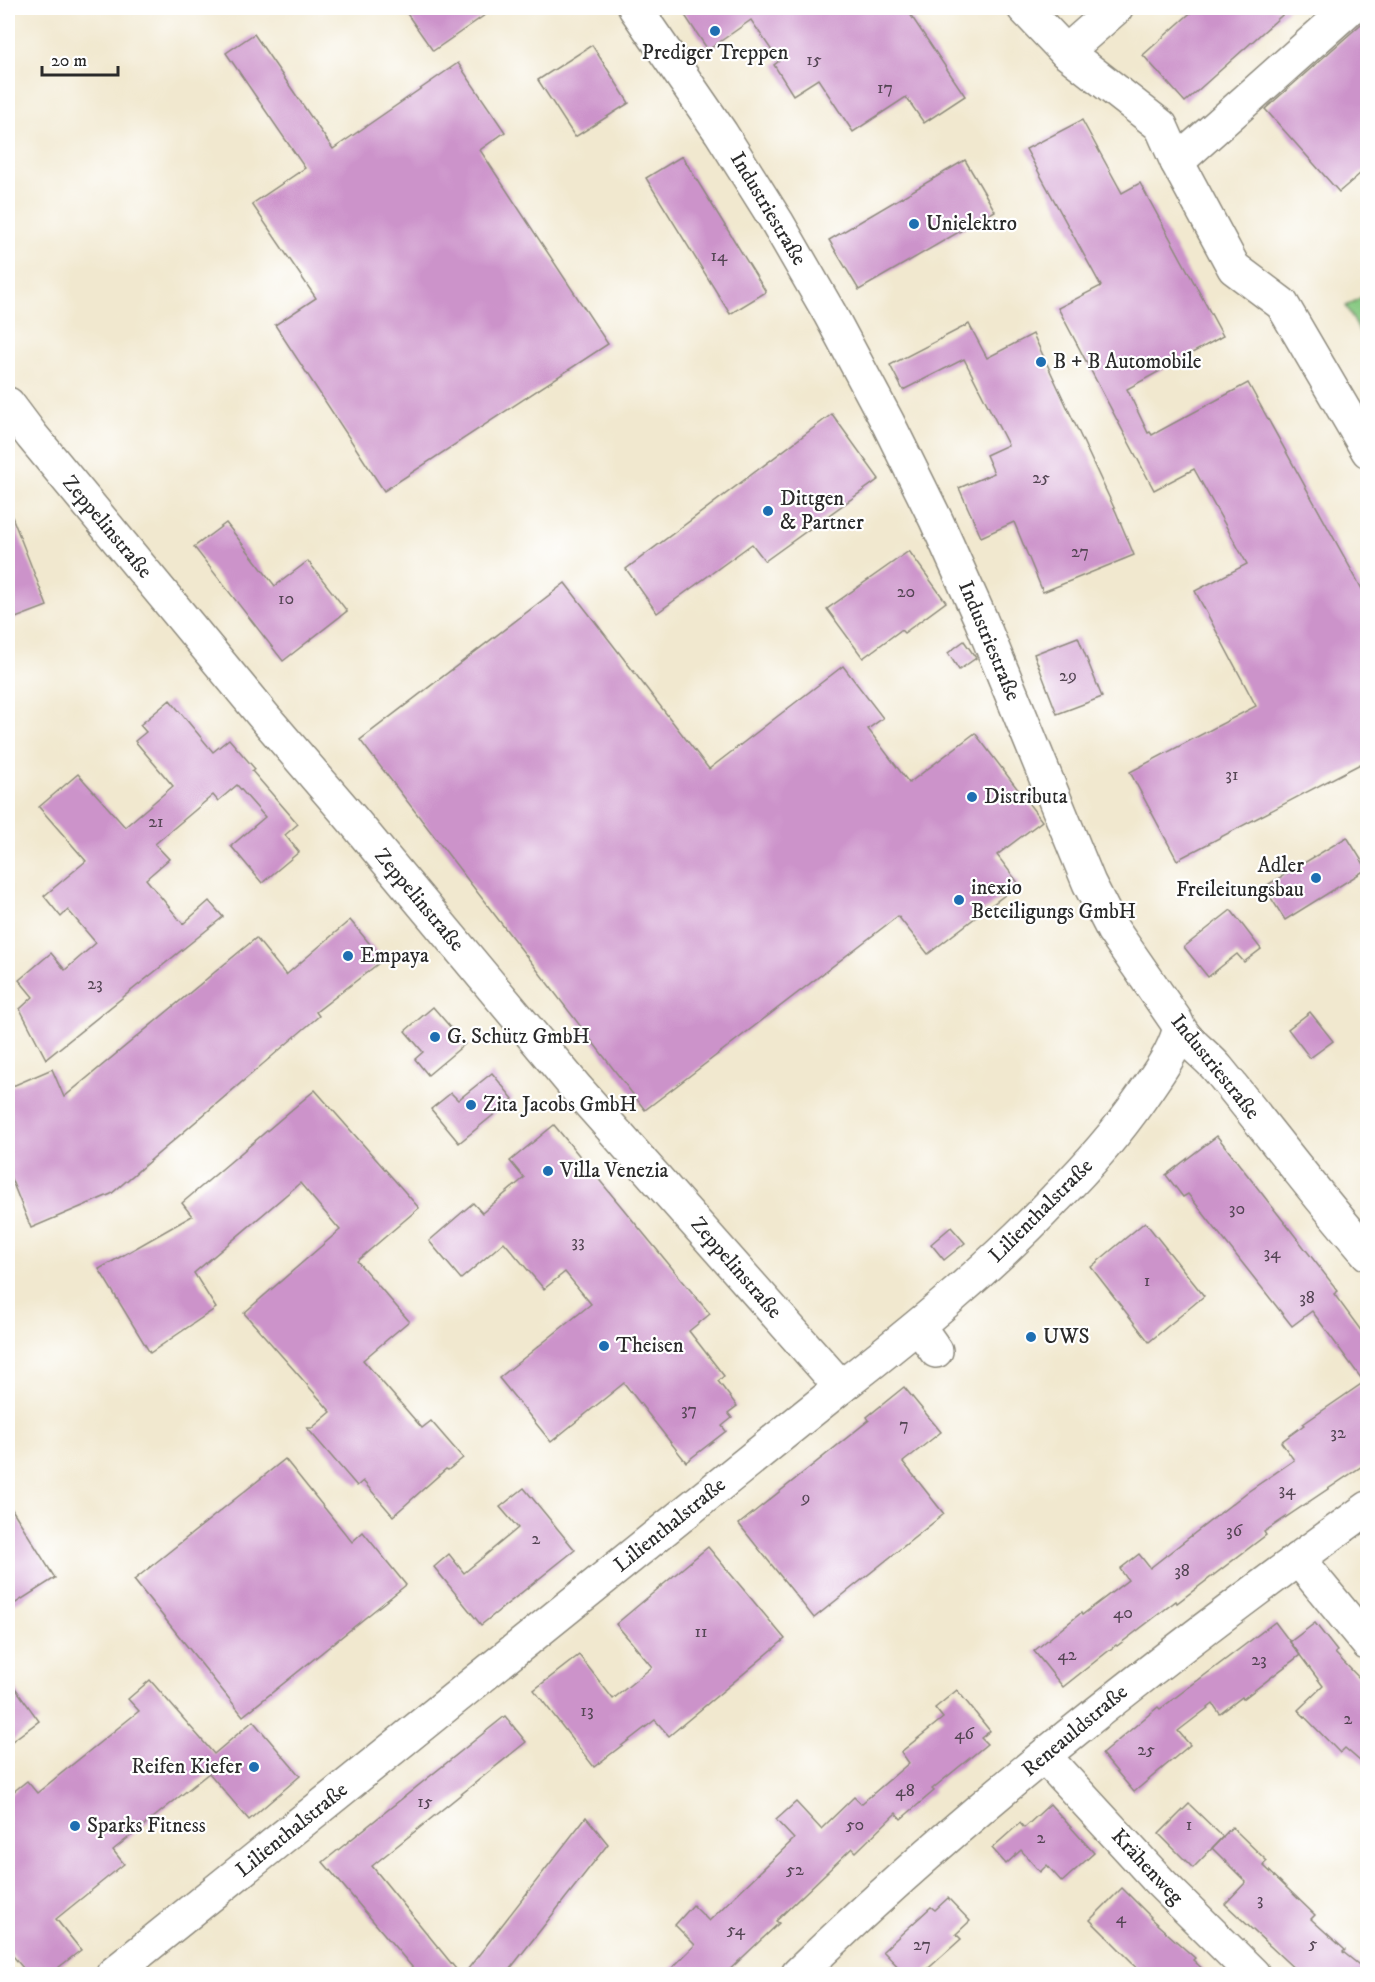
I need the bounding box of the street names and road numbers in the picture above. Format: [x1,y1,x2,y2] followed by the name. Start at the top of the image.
[724,148,812,271] street label: Industriestraße
[56,470,158,584] street label: Zeppelinstraße
[952,577,1026,705] street label: Industriestraße
[368,843,470,957] street label: Zeppelinstraße
[1165,1009,1265,1125] street label: Industriestraße
[983,1153,1099,1269] street label: Lilienthalstraße
[685,1212,788,1324] street label: Zeppelinstraße
[609,1472,732,1578] street label: Lilienthalstraße
[1017,1679,1133,1783] street label: Reneauldstraße
[231,1777,354,1883] street label: Lilienthalstraße
[1105,1824,1189,1911] street label: Krähenweg

